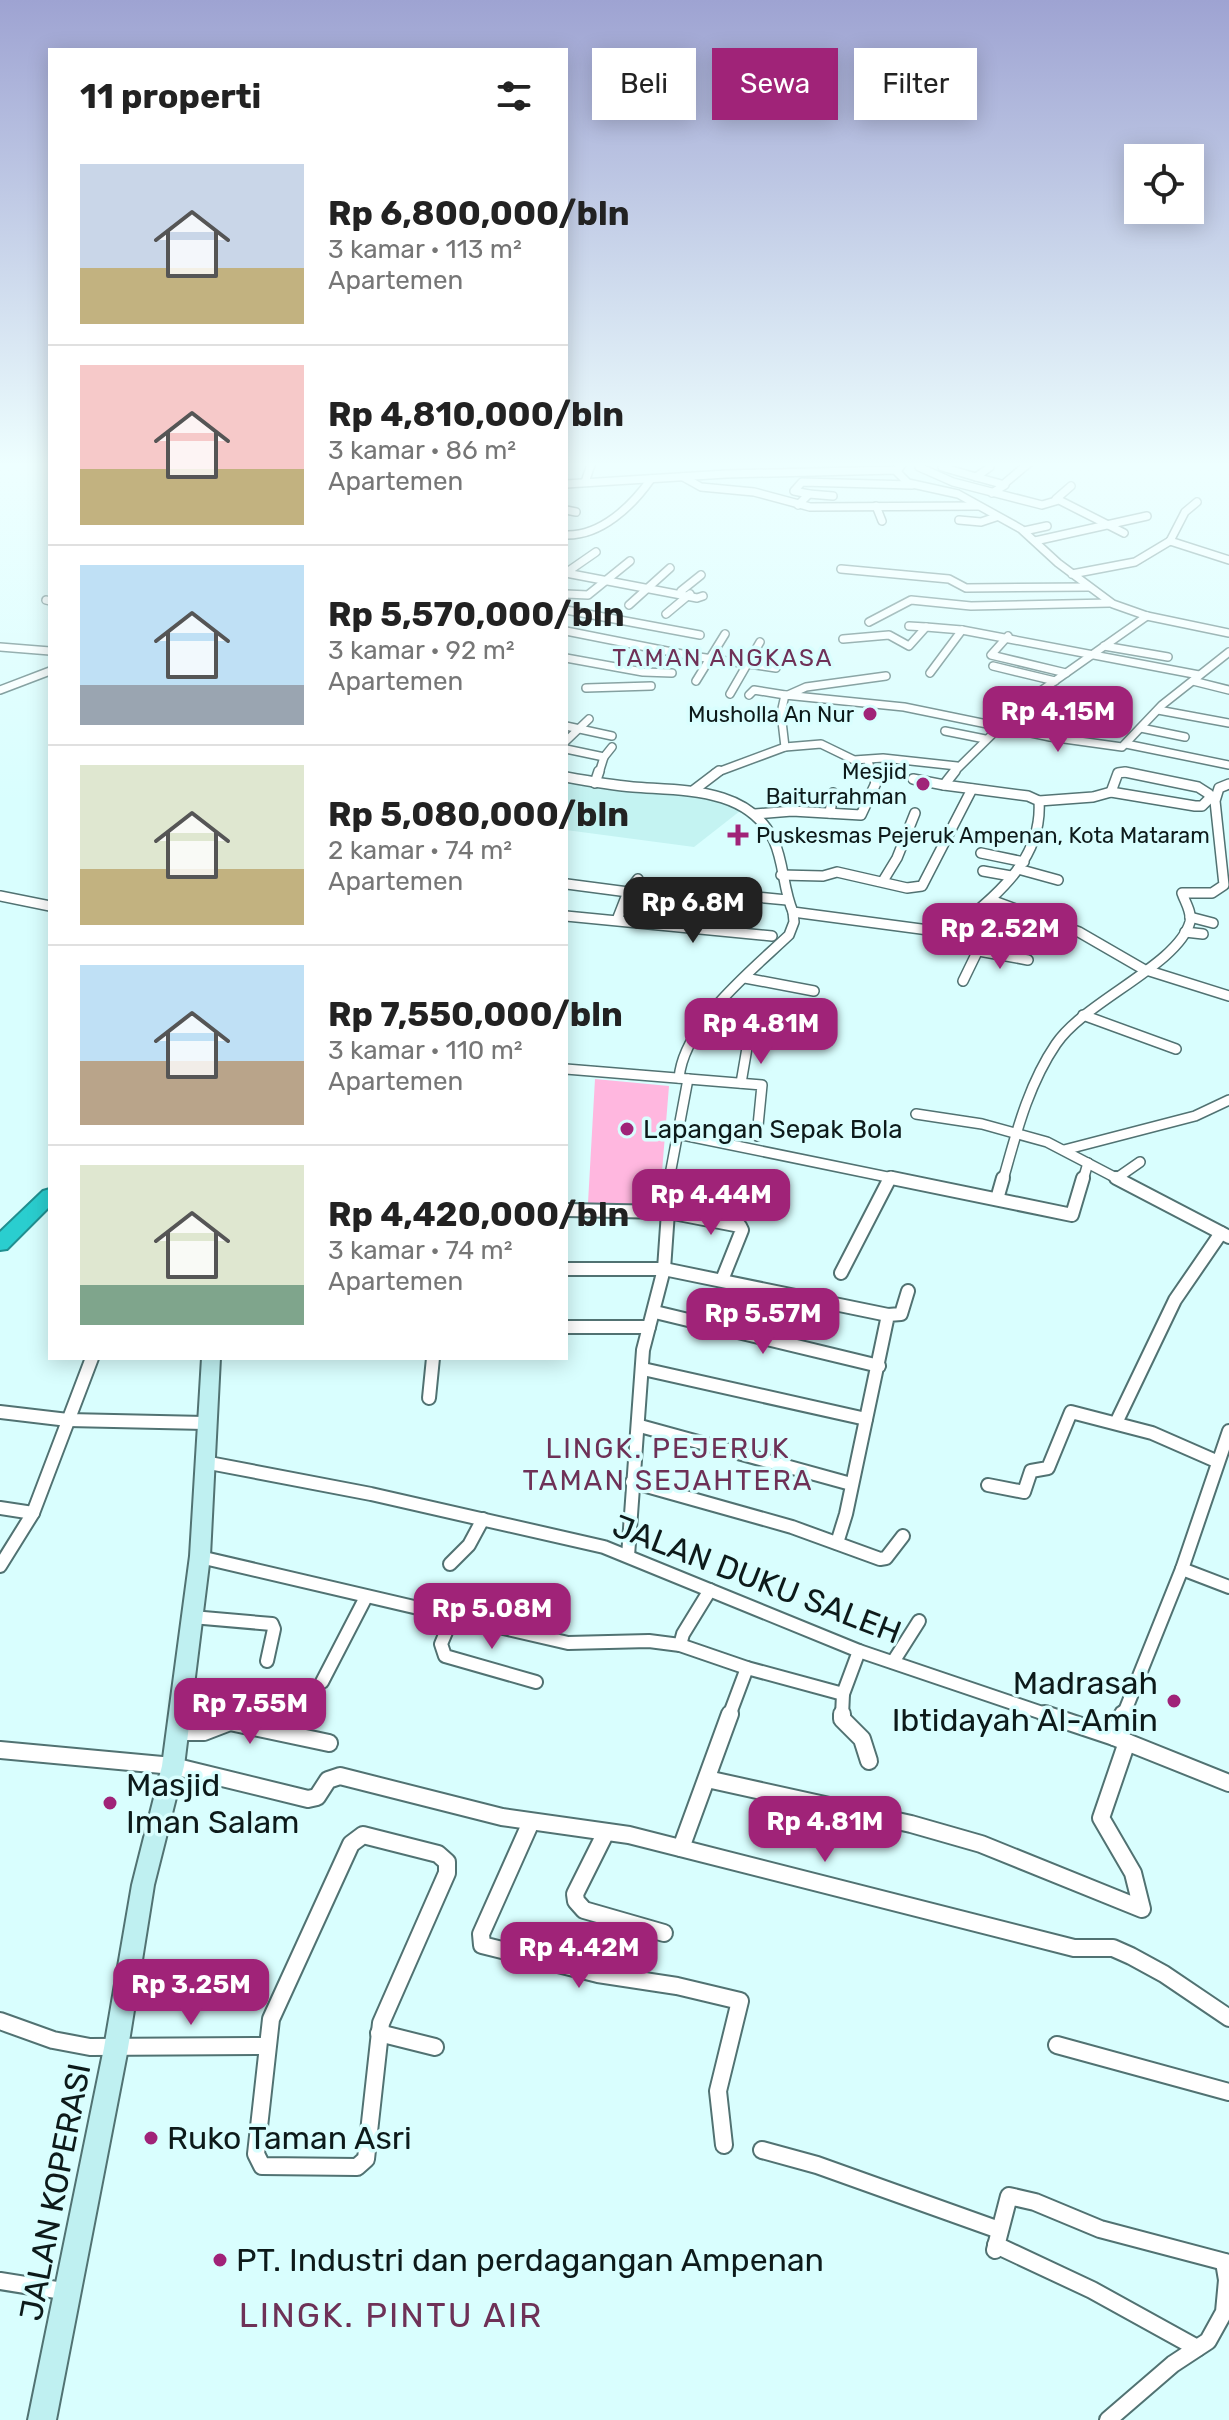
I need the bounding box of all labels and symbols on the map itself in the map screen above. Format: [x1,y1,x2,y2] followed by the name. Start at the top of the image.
[612,644,834,672] district label: TAMAN ANGKASA
[975,686,1141,754] pin: Rp 4.15M
[688,701,855,728] place label: Musholla An Nur
[861,705,879,723] marker: Musholla An Nur
[766,758,907,810] place label: Mesjid Baiturrahman
[914,775,932,793] marker: Mesjid Baiturrahman
[756,822,1210,849] place label: Puskesmas Pejeruk Ampenan, Kota Mataram
[727,824,749,846] marker: Puskesmas Pejeruk Ampenan, Kota Mataram
[619,877,767,945] pin: Rp 6.8M
[917,903,1083,971] pin: Rp 2.52M
[678,998,844,1066] pin: Rp 4.81M
[643,1114,903,1145] place label: Lapangan Sepak Bola
[618,1120,636,1138] marker: Lapangan Sepak Bola
[628,1169,794,1237] pin: Rp 4.44M
[680,1288,846,1356] pin: Rp 5.57M
[522,1432,814,1497] district label: LINGK. PEJERUK TAMAN SEJAHTERA
[607,1506,907,1652] street label: JALAN DUKU SALEH
[409,1583,575,1651] pin: Rp 5.08M
[892,1664,1158,1739] place label: Madrasah Ibtidayah Al-Amin
[167,1678,333,1746] pin: Rp 7.55M
[1165,1692,1183,1710] marker: Madrasah Ibtidayah Al-Amin
[126,1766,300,1841] place label: Masjid Iman Salam
[101,1794,119,1812] marker: Masjid Iman Salam
[742,1796,908,1864] pin: Rp 4.81M
[496,1922,662,1990] pin: Rp 4.42M
[108,1959,274,2027] pin: Rp 3.25M
[11,2060,99,2324] street label: JALAN KOPERASI
[167,2119,412,2157] place label: Ruko Taman Asri
[142,2129,160,2147] marker: Ruko Taman Asri
[236,2241,824,2279] place label: PT. Industri dan perdagangan Ampenan
[211,2251,229,2269] marker: PT. Industri dan perdagangan Ampenan
[239,2295,543,2336] district label: LINGK. PINTU AIR

